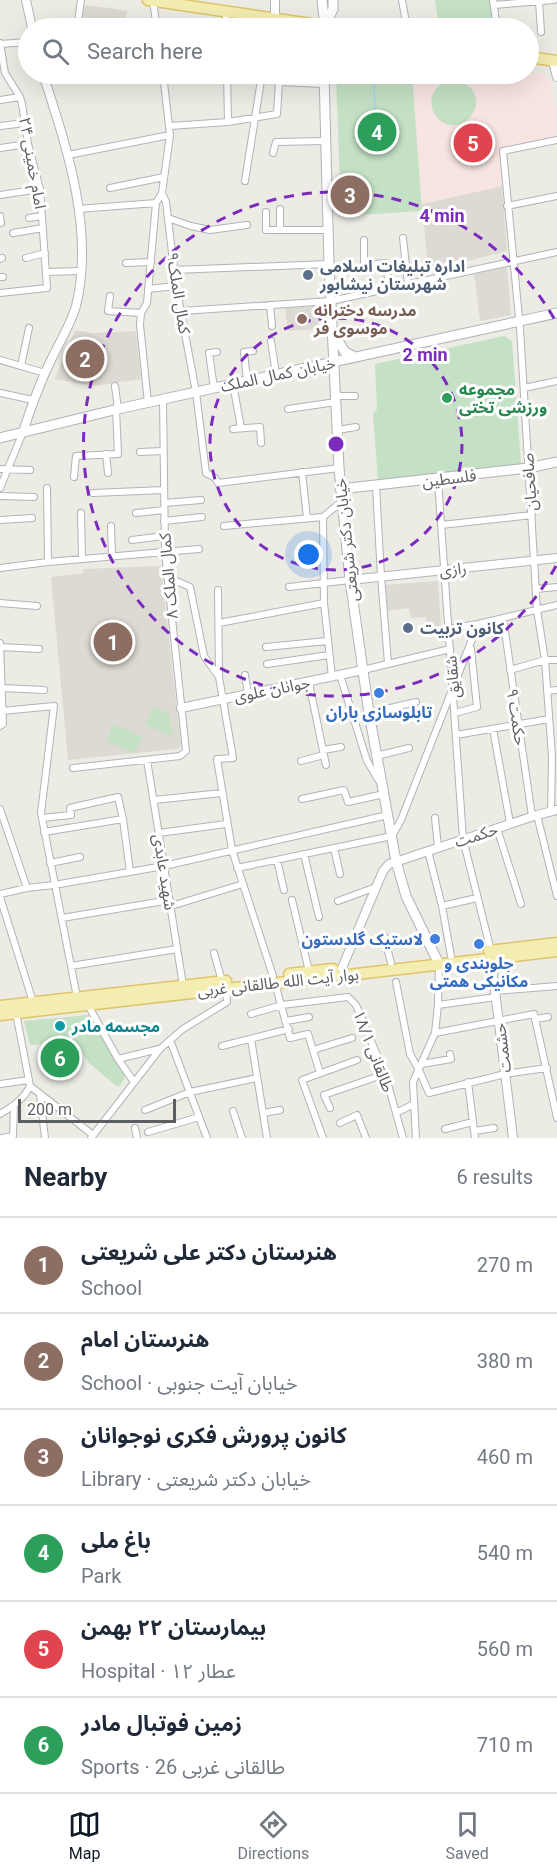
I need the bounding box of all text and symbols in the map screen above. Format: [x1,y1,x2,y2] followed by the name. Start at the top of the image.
[18,18,539,84] search box
[39,35,72,68] icon: search
[87,39,203,64] text: Search here
[358,110,397,154] pin: 4
[12,116,50,211] street label: امام خمینی ۲۴
[454,120,492,166] pin: 5
[330,172,370,218] pin: 3
[419,205,465,226] text: 4 min
[162,251,194,336] street label: کمال الملک۹
[319,257,465,294] place label: اداره تبلیغات اسلامی شهرستان نیشابور
[301,268,315,282] marker: اداره تبلیغات اسلامی شهرستان نیشابور
[313,301,417,338] place label: مدرسه دخترانه موسوی فر
[295,312,309,326] marker: مدرسه دخترانه موسوی فر
[66,336,104,382] pin: 2
[402,344,448,365] text: 2 min
[219,353,338,397] street label: خیابان کمال الملک
[459,380,547,417] place label: مجموعه ورزشی تختی
[440,391,454,405] marker: مجموعه ورزشی تختی
[326,434,346,454] centre of rings
[518,452,541,512] street label: صافحیان
[421,466,477,491] street label: فلسطین
[331,477,362,602] street label: خیابان دکتر شریعتی
[155,532,183,620] street label: کمال الملک ۸
[294,540,323,569] your location
[438,559,468,580] street label: رازی
[420,619,505,638] place label: کانون تربیت
[94,620,132,664] pin: 1
[401,621,415,635] marker: کانون تربیت
[441,655,465,699] street label: شقایق
[232,673,312,706] street label: جوانان علوی
[372,686,386,700] marker: تابلوسازی باران
[503,687,530,747] street label: حکمت ۹
[326,703,432,722] place label: تابلوسازی باران
[452,820,500,851] street label: حکمت
[149,833,180,911] street label: شهید عابدی
[302,930,423,949] place label: لاستیک گلدستون
[428,932,442,946] marker: لاستیک گلدستون
[472,937,486,951] marker: جلوبندی و مکانیکی همتی
[430,954,528,991] place label: جلوبندی و مکانیکی همتی
[196,965,360,1000] street label: بوار آیت الله طالقانی غربی
[349,1007,398,1095] street label: طالقانی ۱۸/۱
[71,1017,160,1036] place label: مجسمه مادر
[53,1019,67,1033] marker: مجسمه مادر
[490,1022,515,1074] street label: حشمت
[40,1036,80,1080] pin: 6
[18,1096,176,1124] scale bar
[27,1100,72,1119] text: 200 m
[24,1162,107,1192] text: Nearby
[457,1165,533,1189] text: 6 results
[81,1240,337,1265] text: هنرستان دکتر علی شریعتی
[38,1253,49,1277] text: 1
[477,1253,533,1277] text: 270 m
[81,1276,142,1300] text: School
[81,1327,209,1352] text: هنرستان امام
[38,1349,49,1373] text: 2
[477,1349,533,1373] text: 380 m
[81,1371,298,1395] text: School · خیابان آیت جنوبی
[81,1423,347,1448] text: کانون پرورش فکری نوجوانان
[38,1445,49,1469] text: 3
[477,1445,533,1469] text: 460 m
[81,1467,311,1491] text: Library · خیابان دکتر شریعتی
[81,1528,151,1553] text: باغ ملی
[38,1541,49,1565] text: 4
[477,1541,533,1565] text: 540 m
[81,1564,121,1588] text: Park
[81,1615,266,1640] text: بیمارستان ۲۲ بهمن
[38,1637,49,1661] text: 5
[477,1637,533,1661] text: 560 m
[81,1659,236,1683] text: Hospital · عطار ۱۲
[81,1711,242,1736] text: زمین فوتبال مادر
[38,1733,49,1757] text: 6
[477,1733,533,1757] text: 710 m
[81,1755,285,1779] text: Sports · طالقانی غربی 26
[68,1808,101,1863] tab: Map
[237,1808,309,1863] tab: Directions
[446,1808,489,1863] tab: Saved

